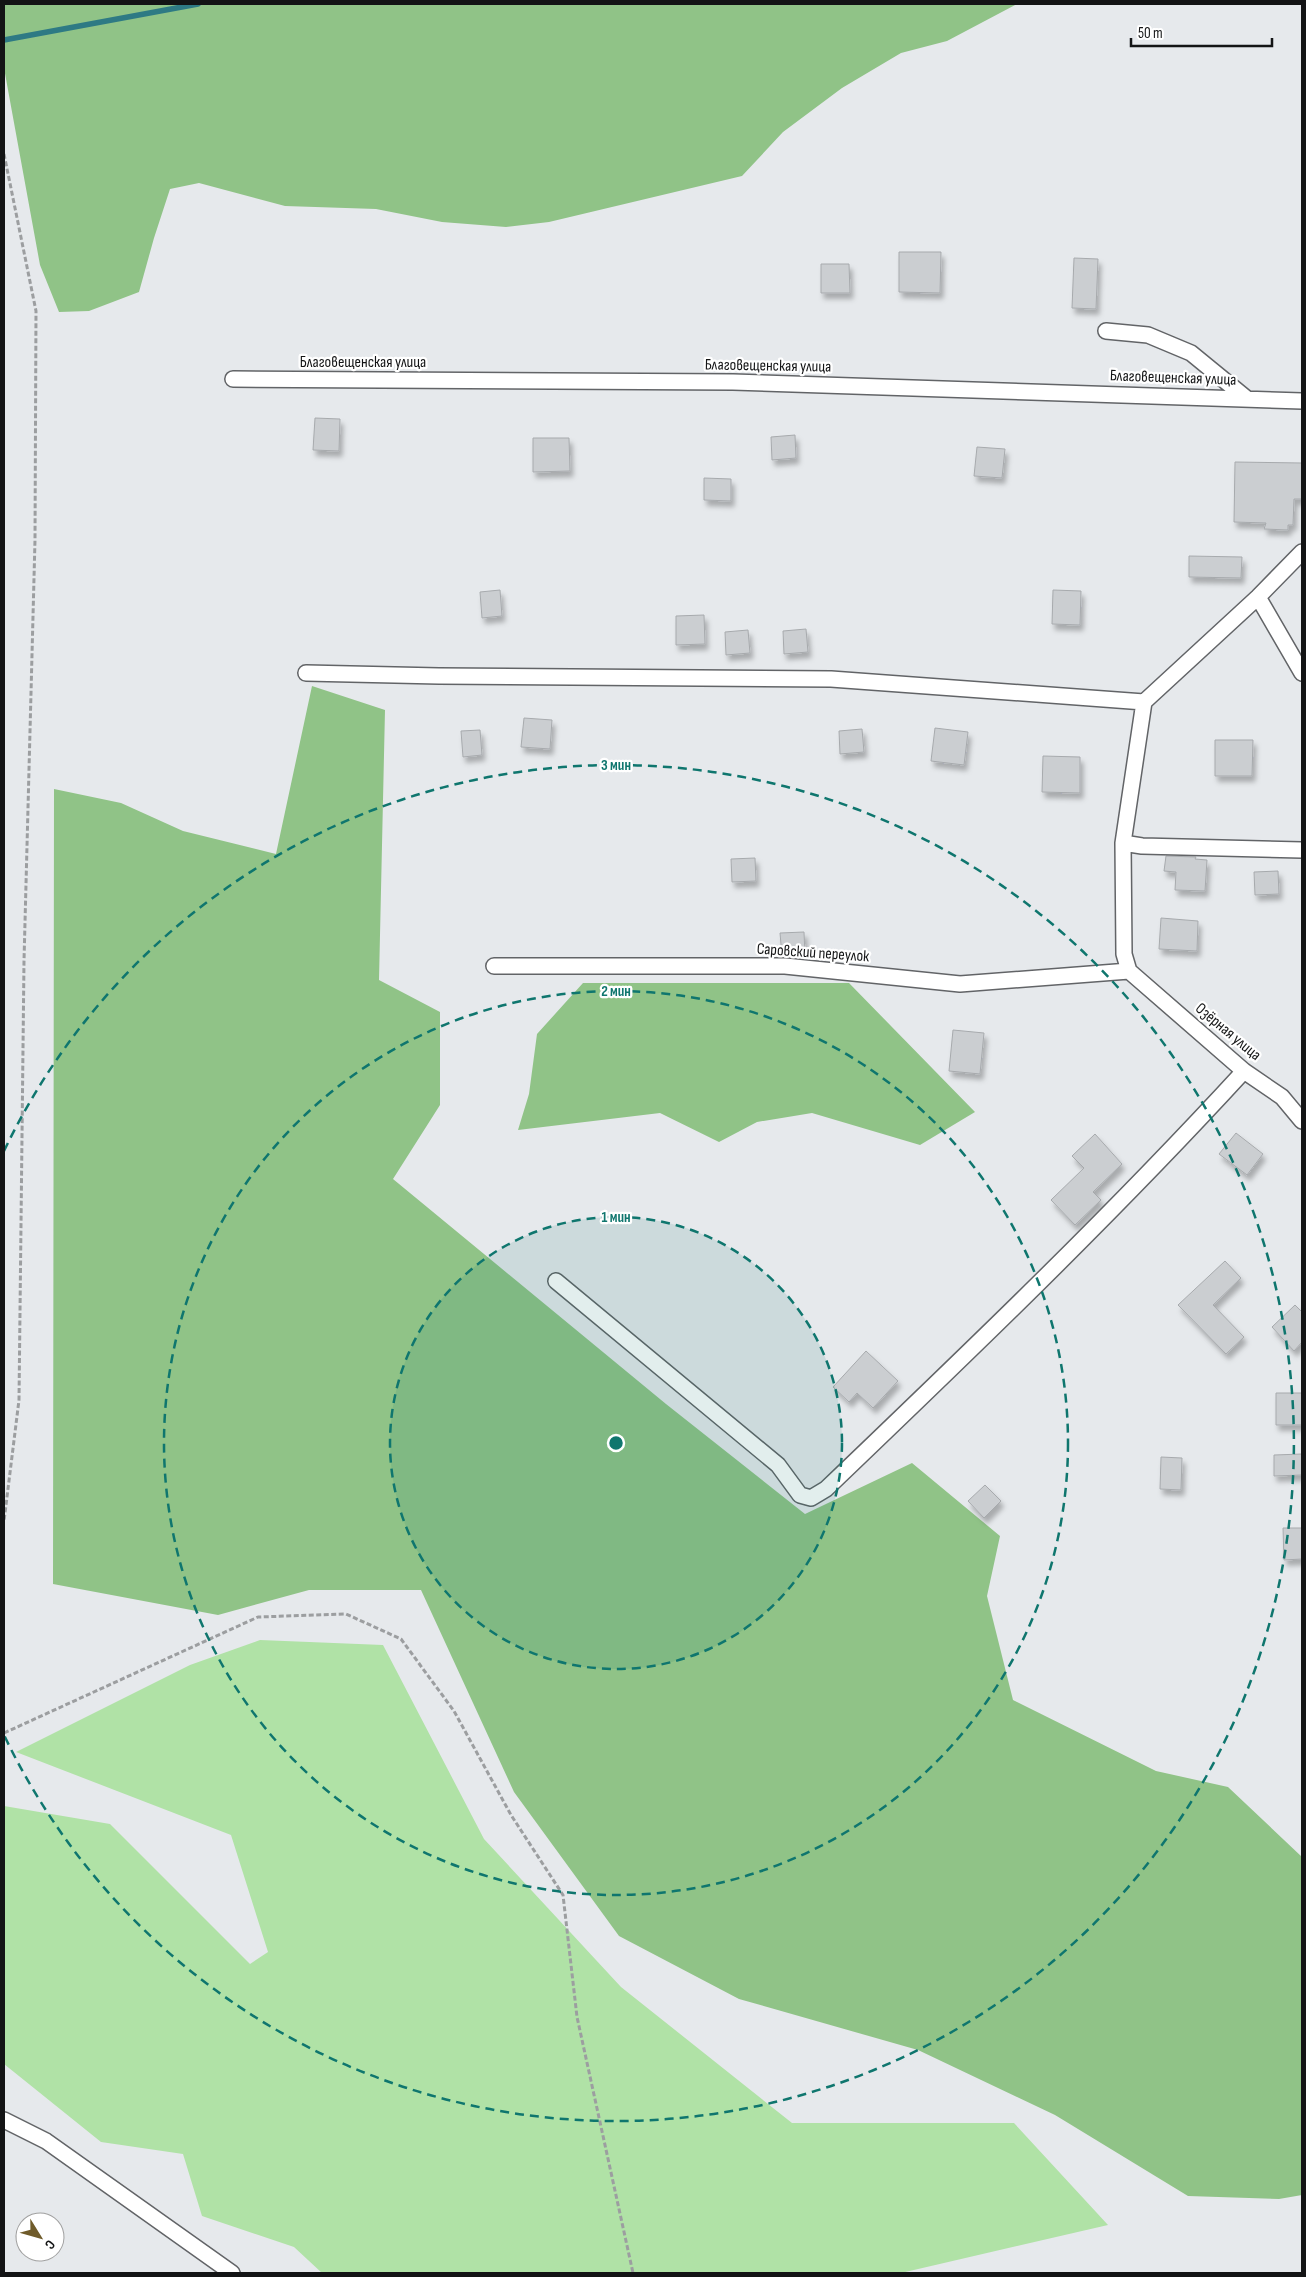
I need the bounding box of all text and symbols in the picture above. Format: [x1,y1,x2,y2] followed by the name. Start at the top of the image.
[1131,15,1272,47] scale bar
[1138,24,1163,43] text: 50 m
[300,353,426,372] street label: Благовещенская улица
[705,355,831,377] street label: Благовещенская улица
[1109,366,1237,390] street label: Благовещенская улица
[601,756,631,775] text: 3 мин
[756,940,871,966] street label: Саровский переулок
[601,982,631,1001] text: 2 мин
[1191,999,1265,1065] street label: Озёрная улица
[601,1208,631,1227] text: 1 мин
[607,1434,625,1452] centre of rings
[15,2212,65,2262] north arrow
[41,2237,59,2253] text: С

